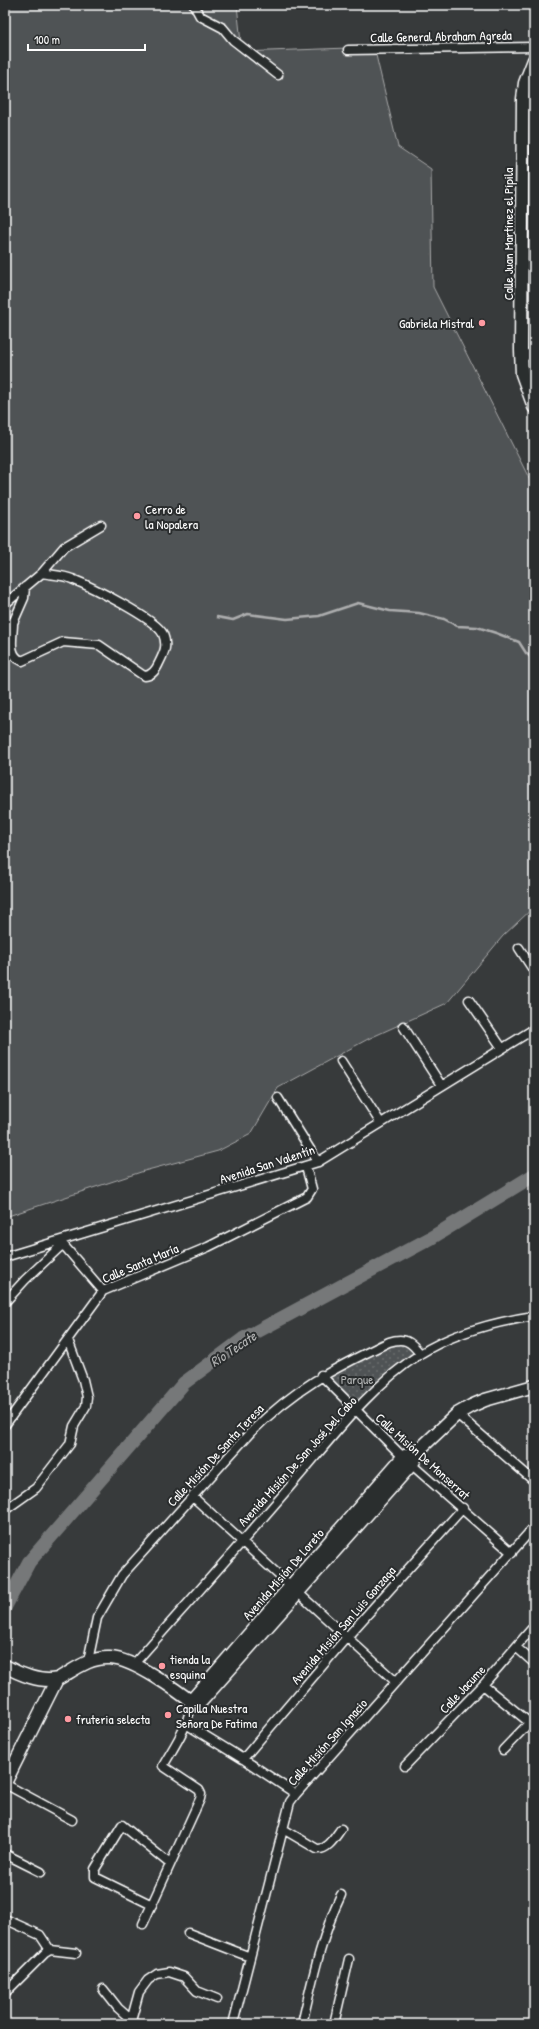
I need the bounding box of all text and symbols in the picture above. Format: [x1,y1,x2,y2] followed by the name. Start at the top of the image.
[28,26,145,52] scale bar
[370,26,512,46] street label: Calle General Abraham Agreda
[34,31,60,48] text: 100 m
[499,168,517,300] street label: Calle Juan Martínez el Pípila
[399,314,475,332] place label: Gabriela Mistral
[477,318,487,328] marker: Gabriela Mistral
[145,500,198,533] place label: Cerro de la Nopalera
[132,511,142,521] marker: Cerro de la Nopalera
[217,1140,317,1188] street label: Avenida San Valentín
[99,1239,181,1287] street label: Calle Santa María
[206,1325,261,1371] water label: Río Tecate
[341,1370,373,1388] park label: Parque
[234,1392,360,1530] street label: Avenida Misión De San José Del Cabo
[163,1400,267,1510] street label: Calle Misión De Santa Teresa
[372,1409,475,1504] street label: Calle Misión De Monserrat
[238,1524,328,1624] street label: Avenida Misión De Loreto
[287,1562,399,1688] street label: Avenida Misión San Luis Gonzaga
[170,1650,210,1683] place label: tienda la esquina
[157,1661,167,1671] marker: tienda la esquina
[435,1661,489,1717] street label: Calle Jacume
[283,1695,371,1789] street label: Calle Misión San Ignacio
[176,1699,257,1732] place label: Capilla Nuestra Señora De Fatima
[76,1710,150,1728] place label: fruteria selecta
[163,1710,173,1720] marker: Capilla Nuestra Señora De Fatima
[63,1714,73,1724] marker: fruteria selecta

